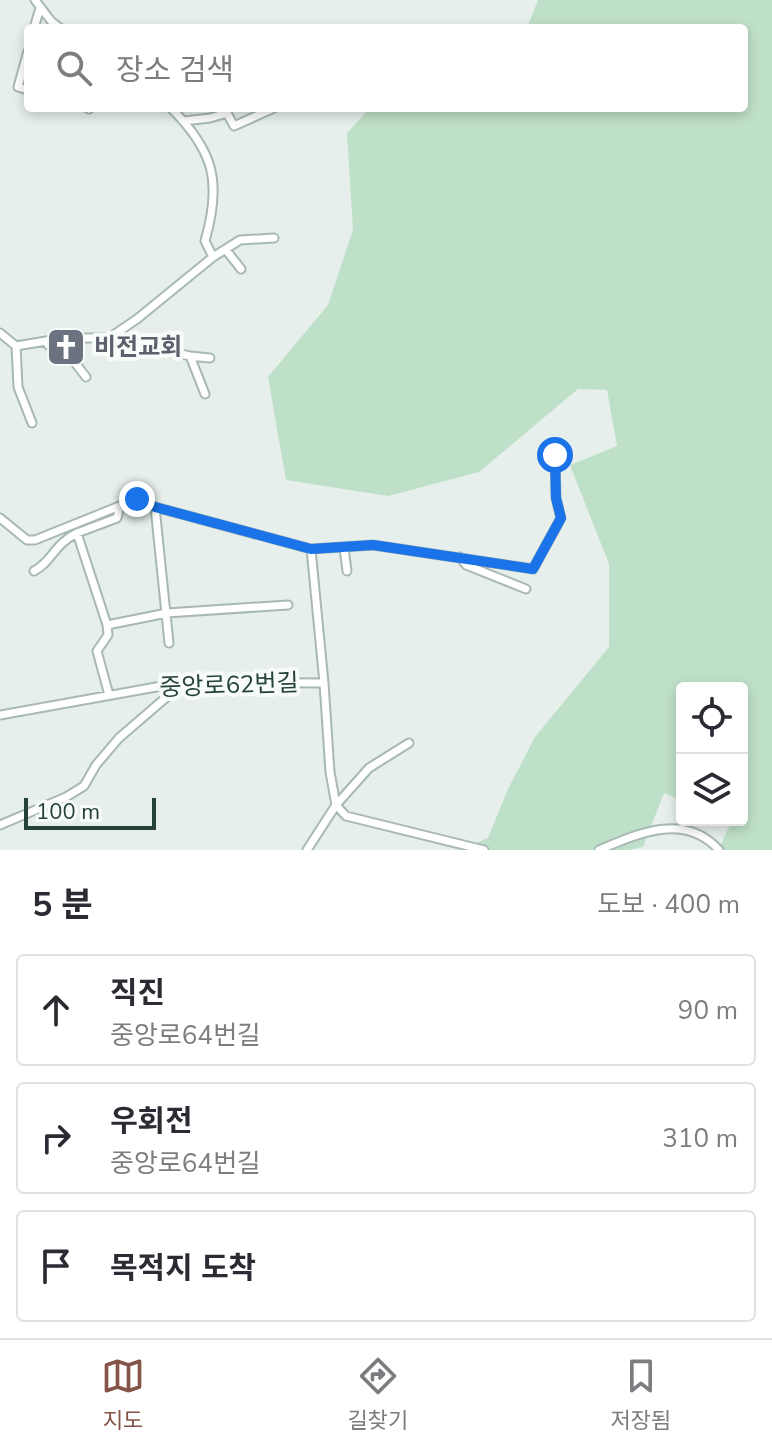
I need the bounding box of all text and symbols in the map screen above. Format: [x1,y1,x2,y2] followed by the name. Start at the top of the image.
[24,24,748,112] search box
[52,46,96,90] icon: search
[116,50,234,91] text: 장소 검색
[45,326,87,368] church icon: 비전교회
[94,331,182,363] place label: 비전교회
[537,437,573,473] route start
[119,481,155,517] route end
[159,667,299,703] street label: 중앙로62번길
[676,682,748,826] map controls
[676,682,748,754] button: locate
[676,754,748,826] button: layers
[24,794,156,830] scale bar
[36,797,100,827] text: 100 m
[32,882,93,928] text: 5 분
[597,887,740,922] text: 도보 · 400 m
[110,973,165,1014] text: 직진
[34,988,78,1032] icon: ahead
[678,993,738,1028] text: 90 m
[110,1018,261,1053] text: 중앙로64번길
[110,1101,193,1142] text: 우회전
[34,1116,78,1160] icon: right
[662,1121,738,1156] text: 310 m
[110,1146,261,1181] text: 중앙로64번길
[34,1244,78,1288] icon: arrive
[110,1248,256,1289] text: 목적지 도착
[101,1354,145,1436] tab: 지도
[347,1354,408,1436] tab: 길찾기
[610,1354,671,1436] tab: 저장됨

